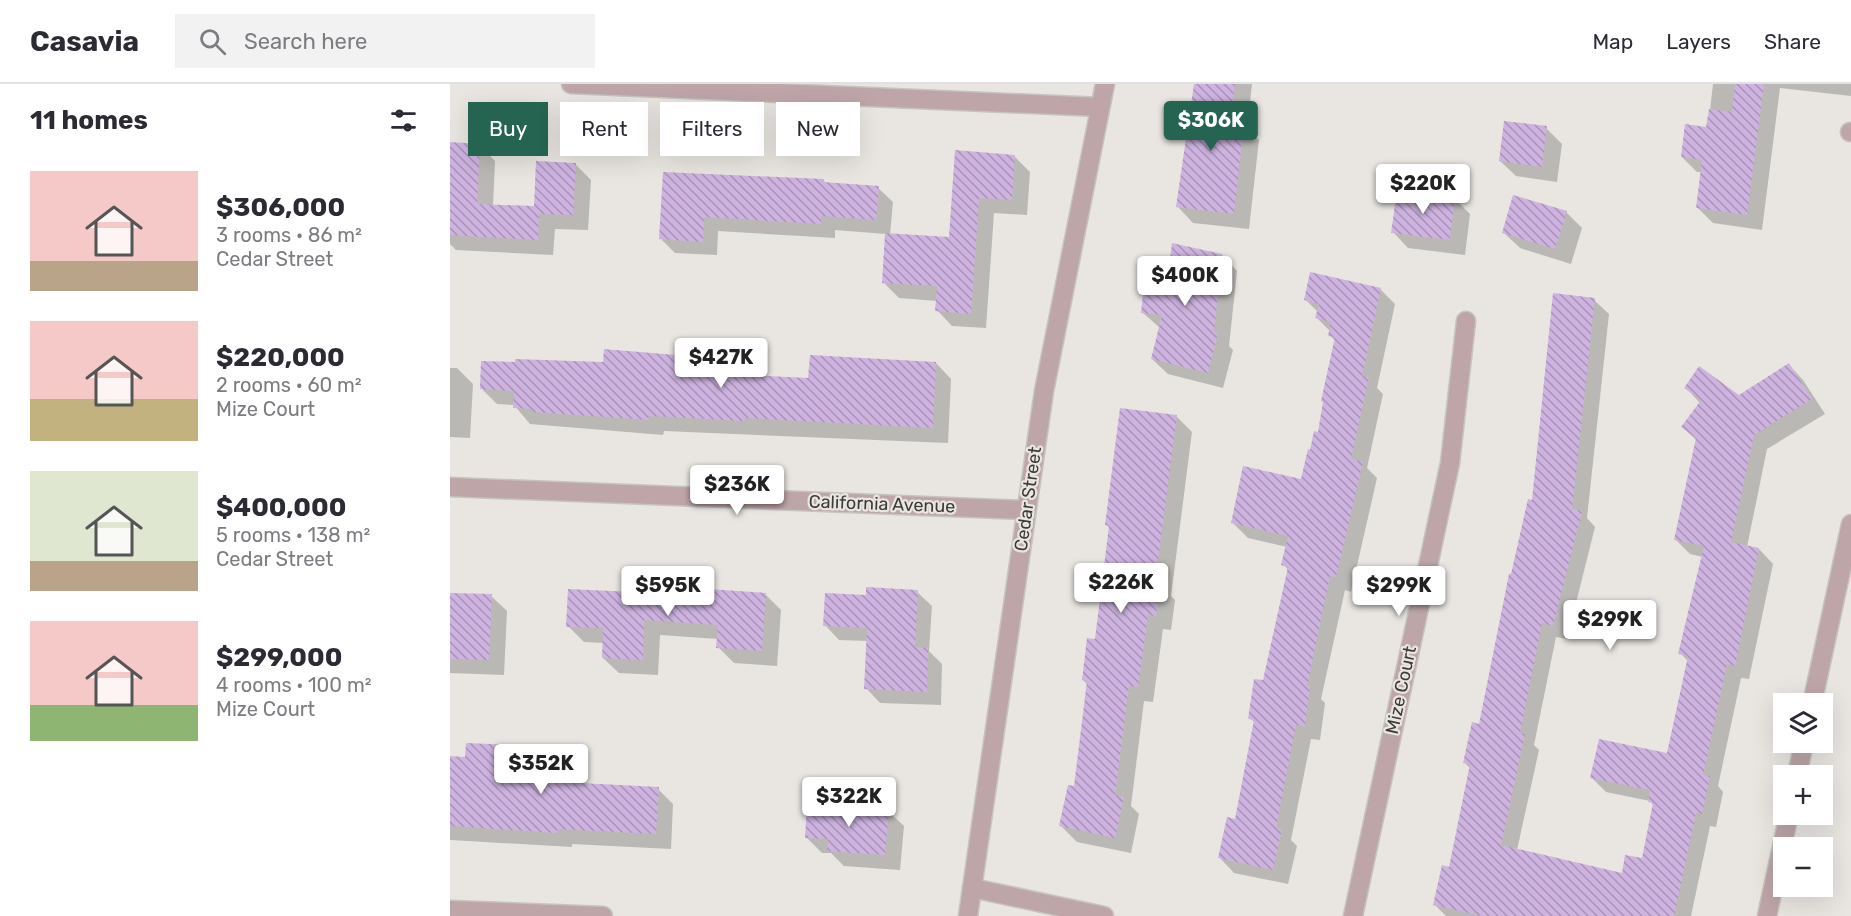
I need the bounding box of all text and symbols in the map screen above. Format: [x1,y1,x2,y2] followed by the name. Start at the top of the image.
[175,14,595,68] search box
[30,25,139,58] text: Casavia
[196,25,229,58] icon: search
[244,28,367,55] text: Search here
[1592,29,1633,54] text: Map
[1666,29,1731,54] text: Layers
[1764,29,1821,54] text: Share
[1169,101,1253,152] pin: $306K
[468,102,548,156] chip: Buy
[560,102,648,156] chip: Rent
[660,102,764,156] chip: Filters
[776,102,860,156] chip: New
[387,104,420,137] icon: filters
[30,105,148,136] text: 11 homes
[1178,108,1244,132] text: $306K
[1381,164,1465,215] pin: $220K
[1390,171,1456,195] text: $220K
[216,192,345,223] text: $306,000
[78,195,150,267] icon: home
[216,223,362,247] text: 3 rooms · 86 m²
[216,247,333,271] text: Cedar Street
[1143,256,1227,307] pin: $400K
[1151,263,1219,287] text: $400K
[679,338,763,389] pin: $427K
[216,342,345,373] text: $220,000
[78,345,150,417] icon: home
[689,345,753,369] text: $427K
[216,373,362,397] text: 2 rooms · 60 m²
[216,397,315,421] text: Mize Court
[1010,445,1046,553] street label: Cedar Street
[695,465,779,516] pin: $236K
[704,472,770,496] text: $236K
[808,490,956,518] street label: California Avenue
[216,492,346,523] text: $400,000
[78,495,150,567] icon: home
[216,523,370,547] text: 5 rooms · 138 m²
[216,547,333,571] text: Cedar Street
[1079,563,1163,614] pin: $226K
[626,566,710,617] pin: $595K
[1357,566,1441,617] pin: $299K
[1088,570,1154,594] text: $226K
[635,573,701,597] text: $595K
[1366,573,1432,597] text: $299K
[1568,600,1652,651] pin: $299K
[1577,607,1643,631] text: $299K
[216,642,342,673] text: $299,000
[1381,644,1421,736] street label: Mize Court
[78,645,150,717] icon: home
[216,673,372,697] text: 4 rooms · 100 m²
[1773,693,1833,897] map controls
[1773,693,1833,753] button: layers
[216,697,315,721] text: Mize Court
[499,744,583,795] pin: $352K
[508,751,574,775] text: $352K
[1773,765,1833,825] button: +
[807,777,891,828] pin: $322K
[816,784,882,808] text: $322K
[1773,837,1833,897] button: −

